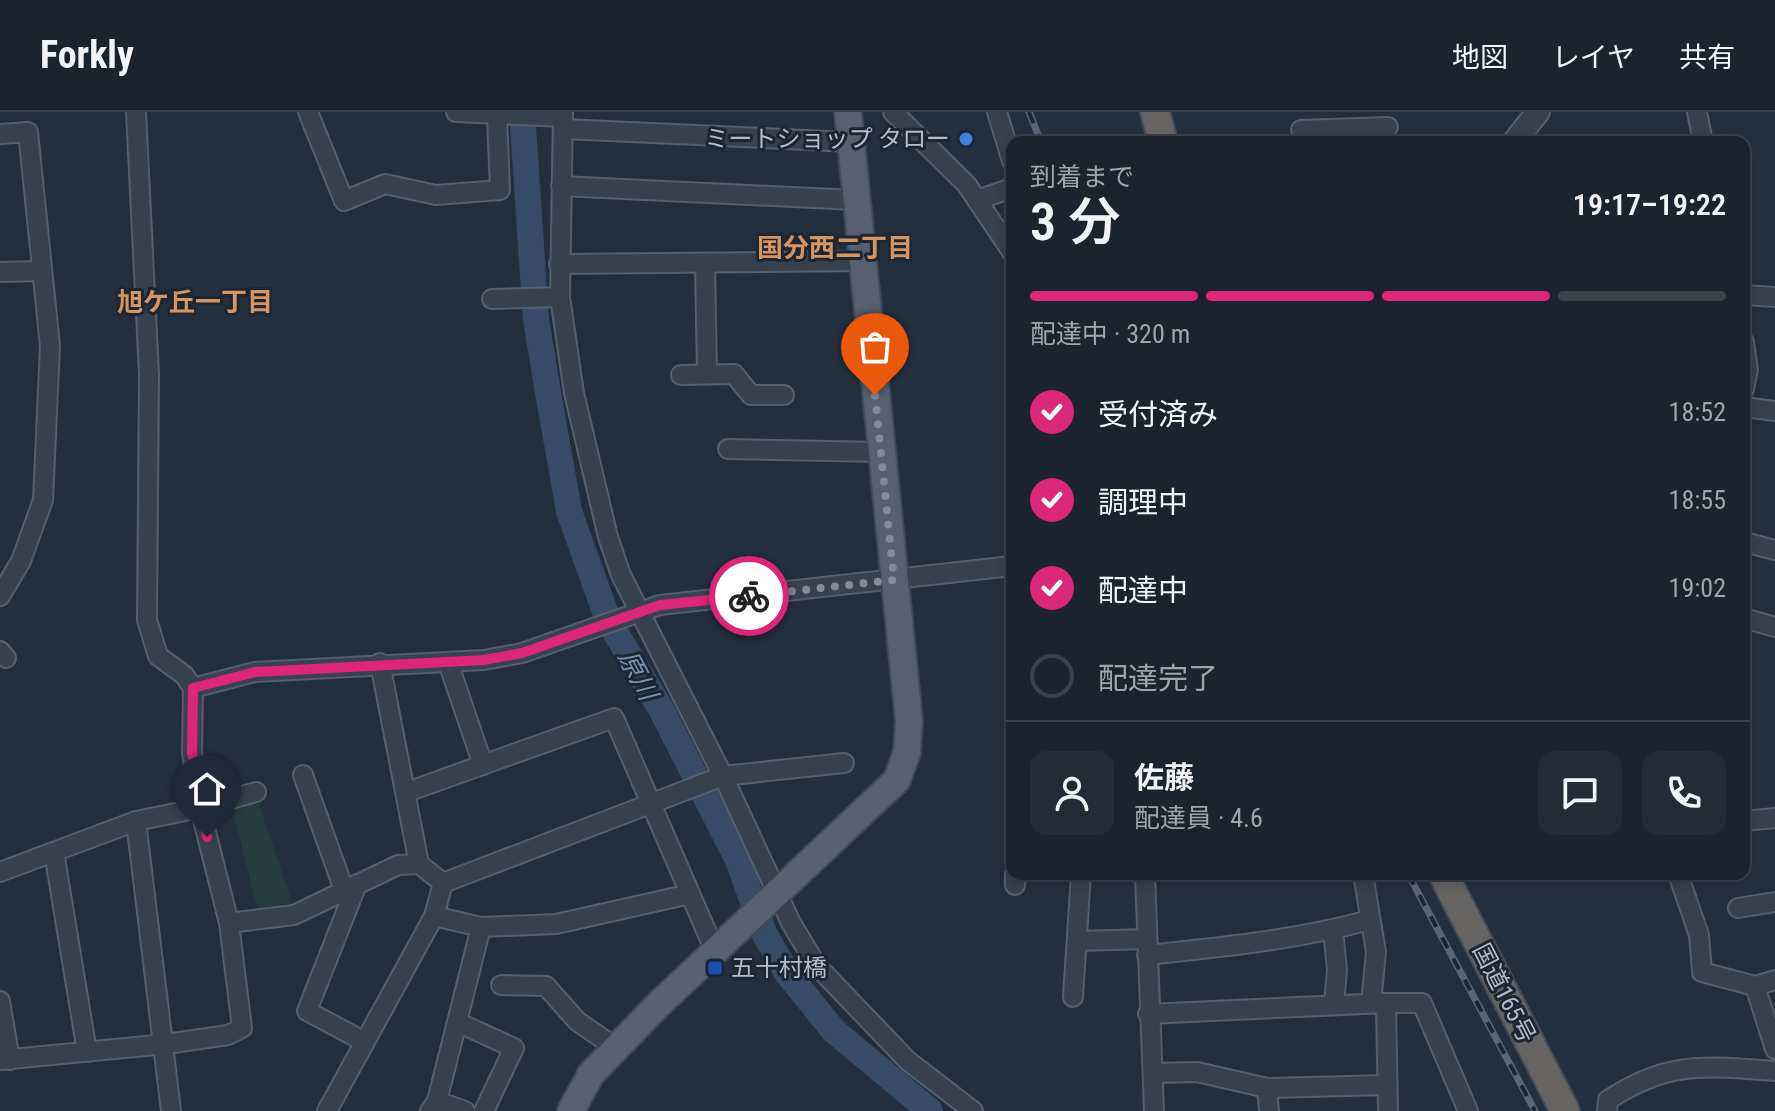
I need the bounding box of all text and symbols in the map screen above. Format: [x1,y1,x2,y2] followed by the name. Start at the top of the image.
[40,33,134,77] text: Forkly
[1452,41,1508,74] text: 地図
[1552,41,1635,74] text: レイヤ
[1679,41,1735,74] text: 共有
[704,125,950,153] place label: ミートショップ タロー
[957,130,975,148] marker: ミートショップ タロー
[1030,162,1134,192] text: 到着まで
[1573,187,1726,222] text: 19:17–19:22
[1030,192,1120,253] text: 3 分
[757,233,913,263] district label: 国分西二丁目
[117,287,273,317] district label: 旭ケ丘一丁目
[841,313,909,395] pin
[1030,319,1190,349] text: 配達中 · 320 m
[853,325,897,369] icon: bag
[1030,390,1074,434] icon: check
[1098,397,1218,432] text: 受付済み
[1669,397,1726,427] text: 18:52
[1030,478,1074,522] icon: check
[1098,485,1188,520] text: 調理中
[1669,485,1726,515] text: 18:55
[709,556,789,636] courier
[1030,566,1074,610] icon: check
[1098,573,1188,608] text: 配達中
[1669,573,1726,603] text: 19:02
[727,574,771,618] icon: bike
[613,645,665,708] water label: 原川
[1098,661,1218,696] text: 配達完了
[1030,751,1114,835] button: person
[1538,751,1622,835] button: chat
[1642,751,1726,835] button: phone
[173,755,241,837] pin
[1134,760,1194,795] text: 佐藤
[185,767,229,811] icon: home
[1134,803,1263,833] text: 配達員 · 4.6
[1467,939,1541,1047] street label: 国道165号
[731,954,827,982] place label: 五十村橋
[706,959,724,977] marker: 五十村橋

